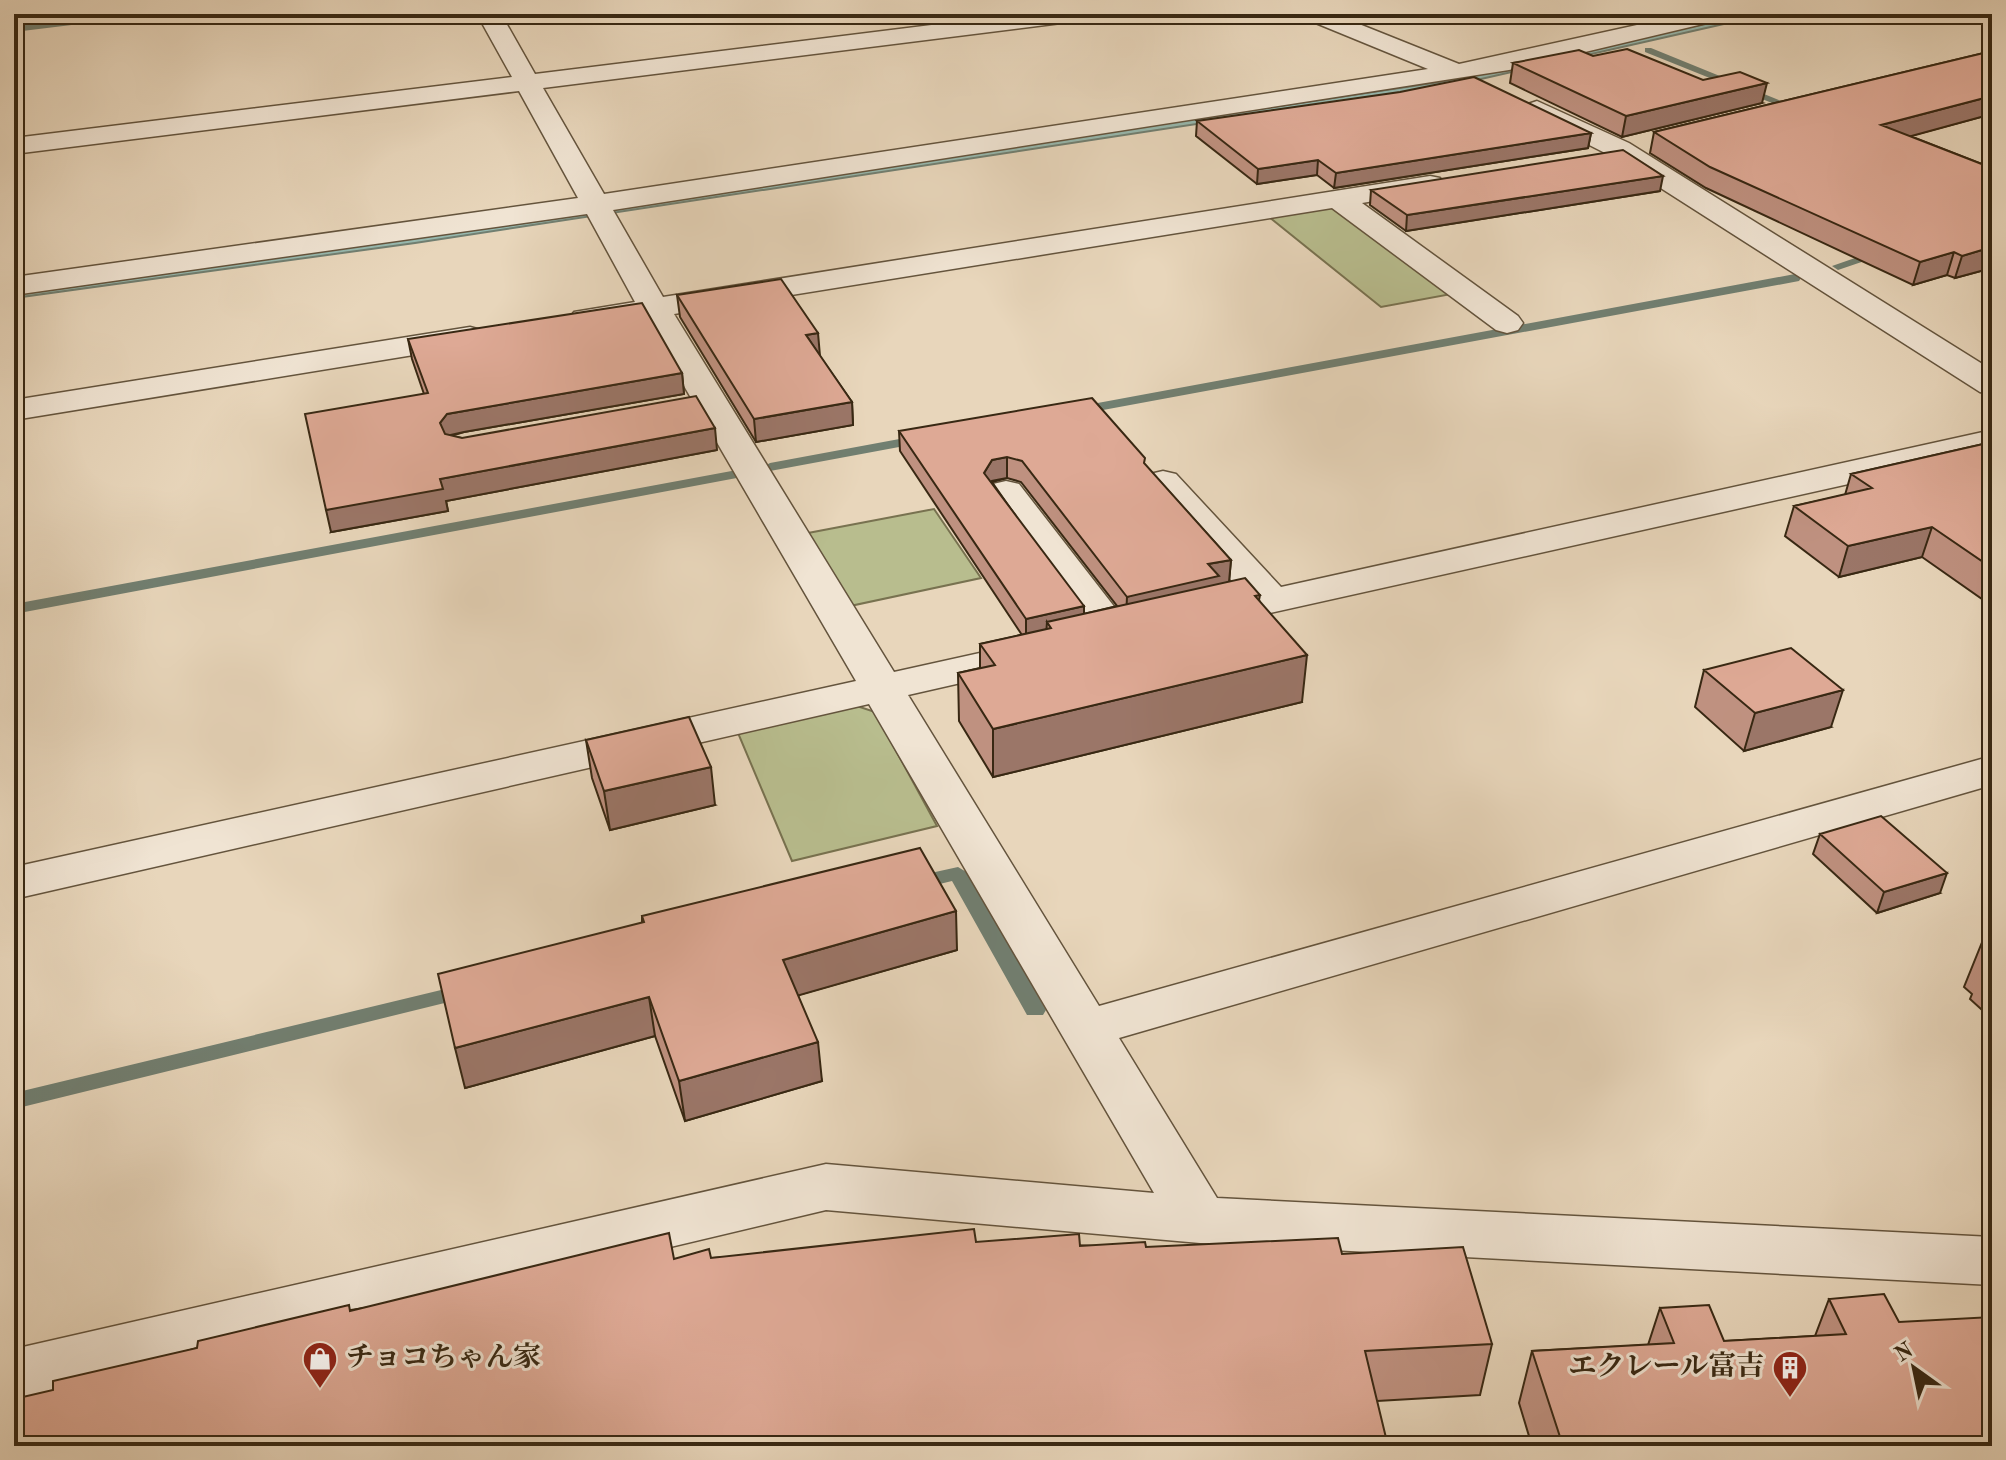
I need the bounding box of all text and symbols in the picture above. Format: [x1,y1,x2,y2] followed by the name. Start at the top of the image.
[1874,1328,1954,1408] north arrow
[1891,1339,1917,1367] text: N
[301,1340,339,1390] shop icon: チョコちゃん家
[346,1342,541,1373] place label: チョコちゃん家
[1771,1349,1809,1399] building icon: エクレール富吉
[1569,1351,1764,1382] place label: エクレール富吉

